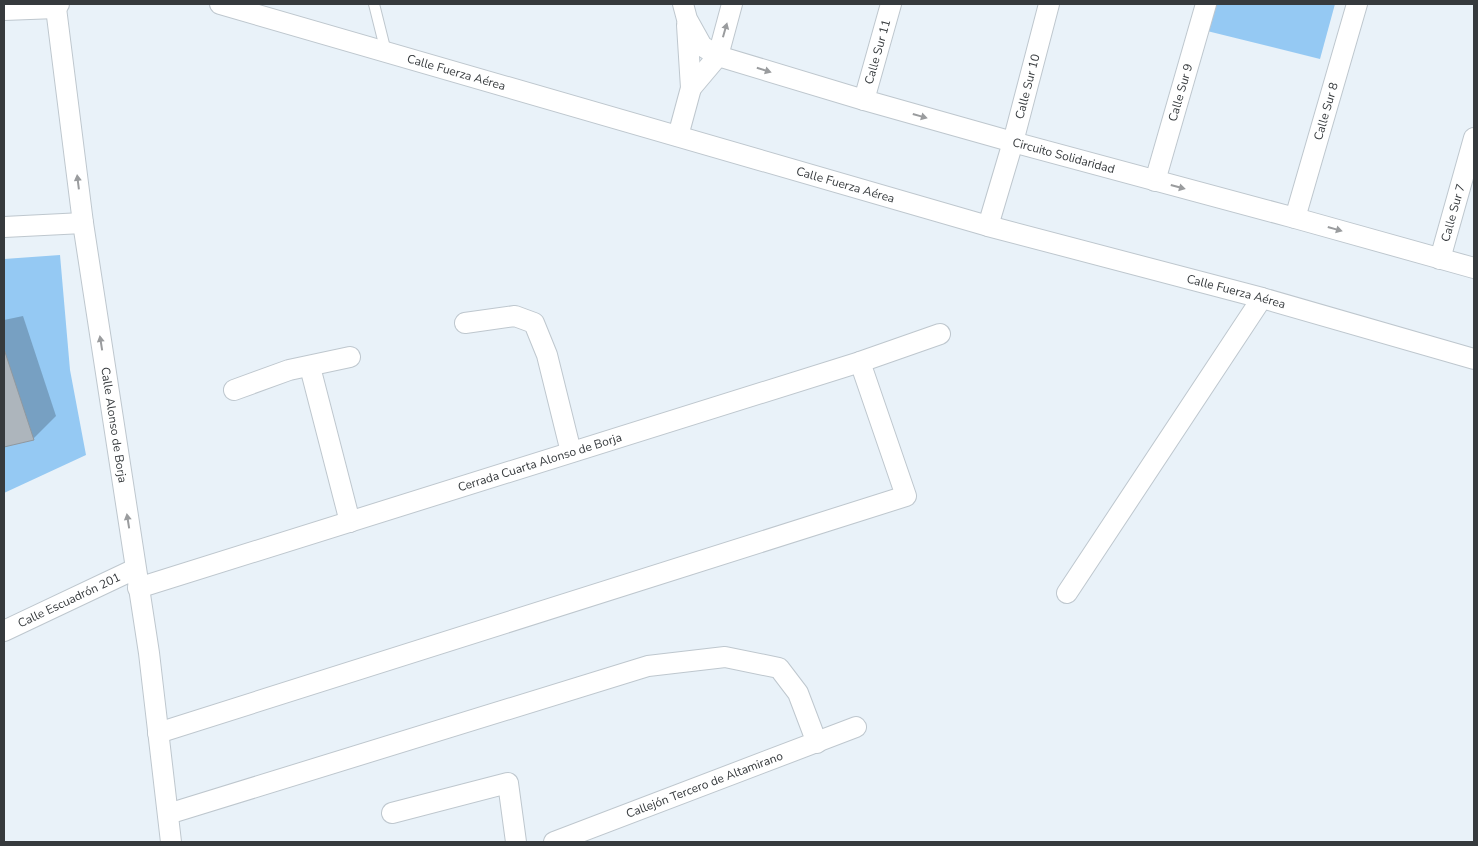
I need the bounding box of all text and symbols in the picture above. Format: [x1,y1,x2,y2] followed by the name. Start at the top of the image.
[861,18,894,86] street label: Calle Sur 11
[721,22,729,37] one-way arrow
[405,50,507,94] street label: Calle Fuerza Aérea
[1011,52,1044,121] street label: Calle Sur 10
[1165,62,1196,123] street label: Calle Sur 9
[757,66,772,74] one-way arrow
[1310,81,1342,142] street label: Calle Sur 8
[912,112,928,120] one-way arrow
[1011,134,1117,177] street label: Circuito Solidaridad
[794,163,897,207] street label: Calle Fuerza Aérea
[74,174,82,190] one-way arrow
[1437,182,1469,244] street label: Calle Sur 7
[1170,183,1185,191] one-way arrow
[1327,226,1342,234] one-way arrow
[1185,271,1287,312] street label: Calle Fuerza Aérea
[97,334,105,350] one-way arrow
[97,366,131,484] street label: Calle Alonso de Borja
[456,429,624,495] street label: Cerrada Cuarta Alonso de Borja
[124,512,132,528] one-way arrow
[15,569,123,631] street label: Calle Escuadrón 201
[624,748,785,822] street label: Callejón Tercero de Altamirano

